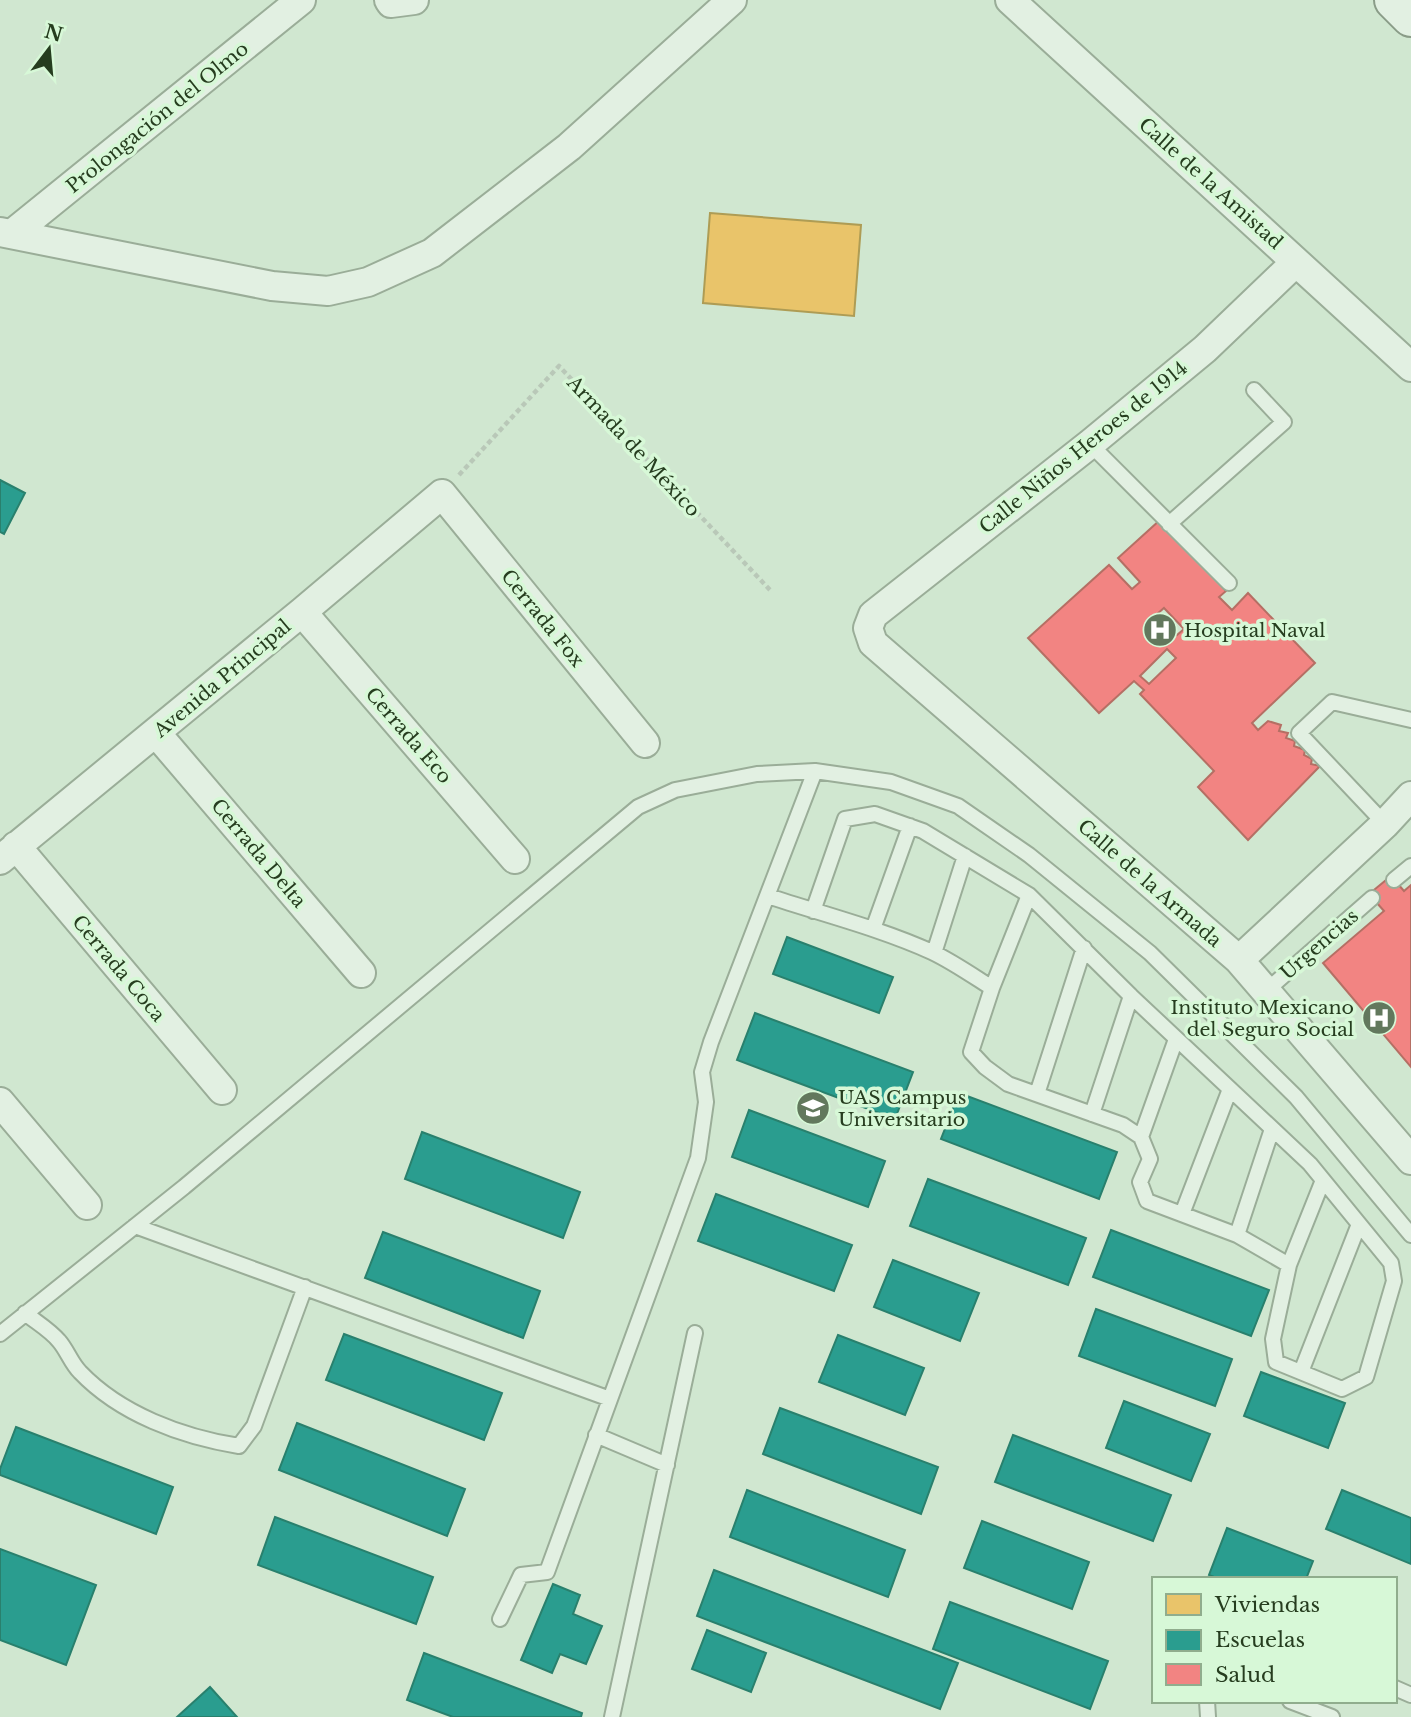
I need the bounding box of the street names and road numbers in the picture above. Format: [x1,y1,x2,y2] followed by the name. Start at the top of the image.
[62,37,253,198] street label: Prolongación del Olmo
[1134,113,1287,254] street label: Calle de la Amistad
[975,356,1192,538] street label: Calle Niños Heroes de 1914
[562,370,705,521] street label: Armada de México
[496,565,589,672] street label: Cerrada Fox
[148,614,296,743] street label: Avenida Principal
[361,683,457,788] street label: Cerrada Eco
[206,794,311,913] street label: Cerrada Delta
[1073,815,1227,952] street label: Calle de la Armada
[1276,904,1363,985] street label: Urgencias
[67,910,170,1027] street label: Cerrada Coca

